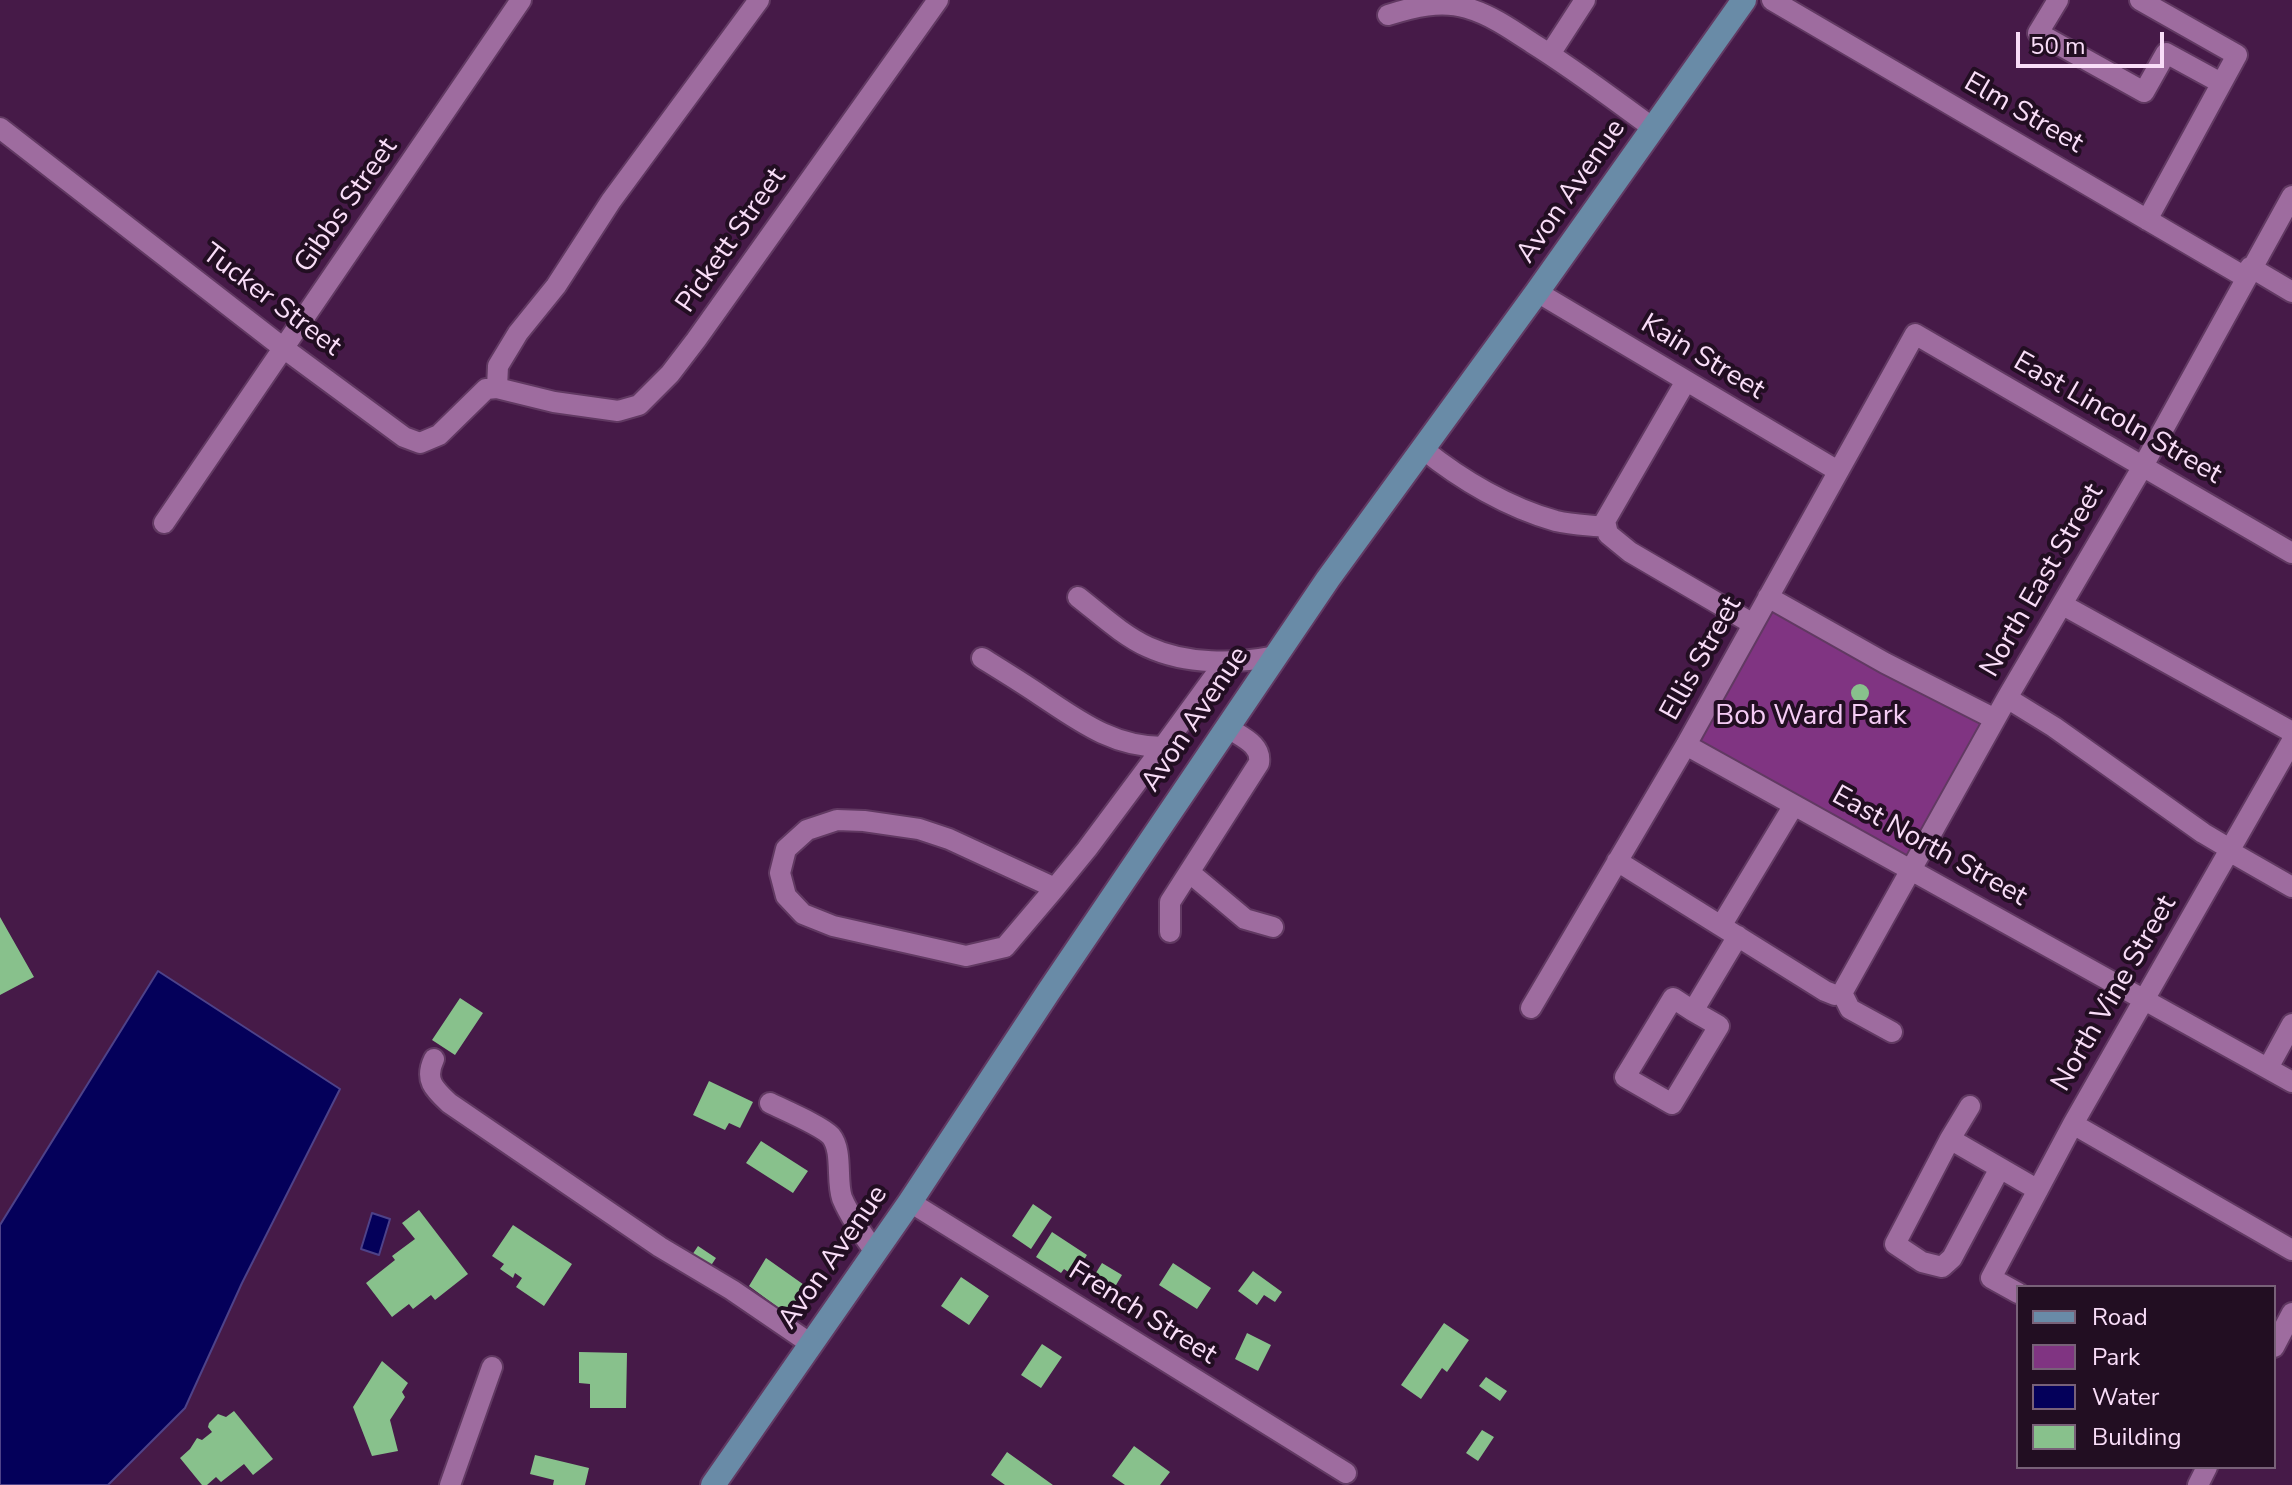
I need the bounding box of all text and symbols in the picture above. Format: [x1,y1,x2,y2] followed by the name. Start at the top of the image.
[2020,16,2168,66] scale bar
[2030,30,2086,62] text: 50 m
[1957,66,2089,162] street label: Elm Street
[1510,114,1634,270] street label: Avon Avenue
[288,132,406,280] street label: Gibbs Street
[670,162,794,320] street label: Pickett Street
[195,238,347,364] street label: Tucker Street
[1634,308,1770,408] street label: Kain Street
[2007,346,2227,492] street label: East Lincoln Street
[1974,478,2112,684] street label: North East Street
[1654,591,1750,727] street label: Ellis Street
[1135,641,1257,799] street label: Avon Avenue
[1715,700,1907,734] park label: Bob Ward Park
[1826,780,2032,914] street label: East North Street
[2045,890,2185,1098] street label: North Vine Street
[772,1180,896,1336] street label: Avon Avenue
[1062,1255,1222,1373] street label: French Street
[2016,1285,2276,1469] legend
[2092,1301,2148,1333] text: Road
[2092,1341,2140,1373] text: Park
[2092,1381,2159,1413] text: Water
[2092,1421,2182,1453] text: Building

